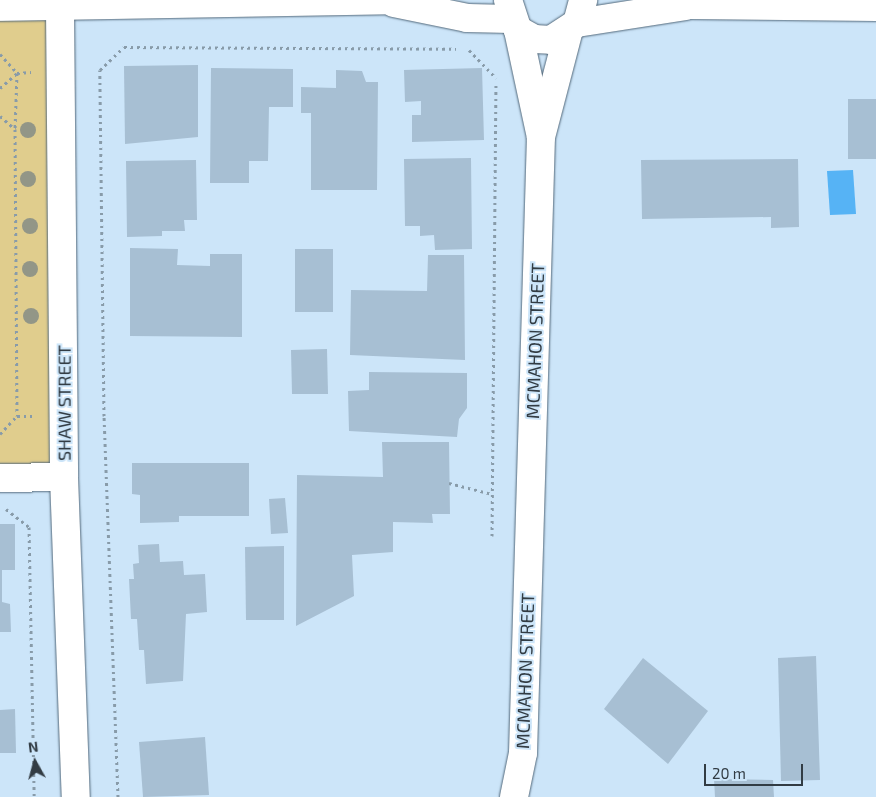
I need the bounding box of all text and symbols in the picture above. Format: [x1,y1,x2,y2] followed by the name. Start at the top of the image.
[521,263,549,419] street label: MCMAHON STREET
[53,345,75,461] street label: SHAW STREET
[511,593,539,749] street label: MCMAHON STREET
[10,737,60,787] north arrow
[27,738,39,756] text: N
[706,754,805,786] scale bar
[712,764,746,782] text: 20 m

